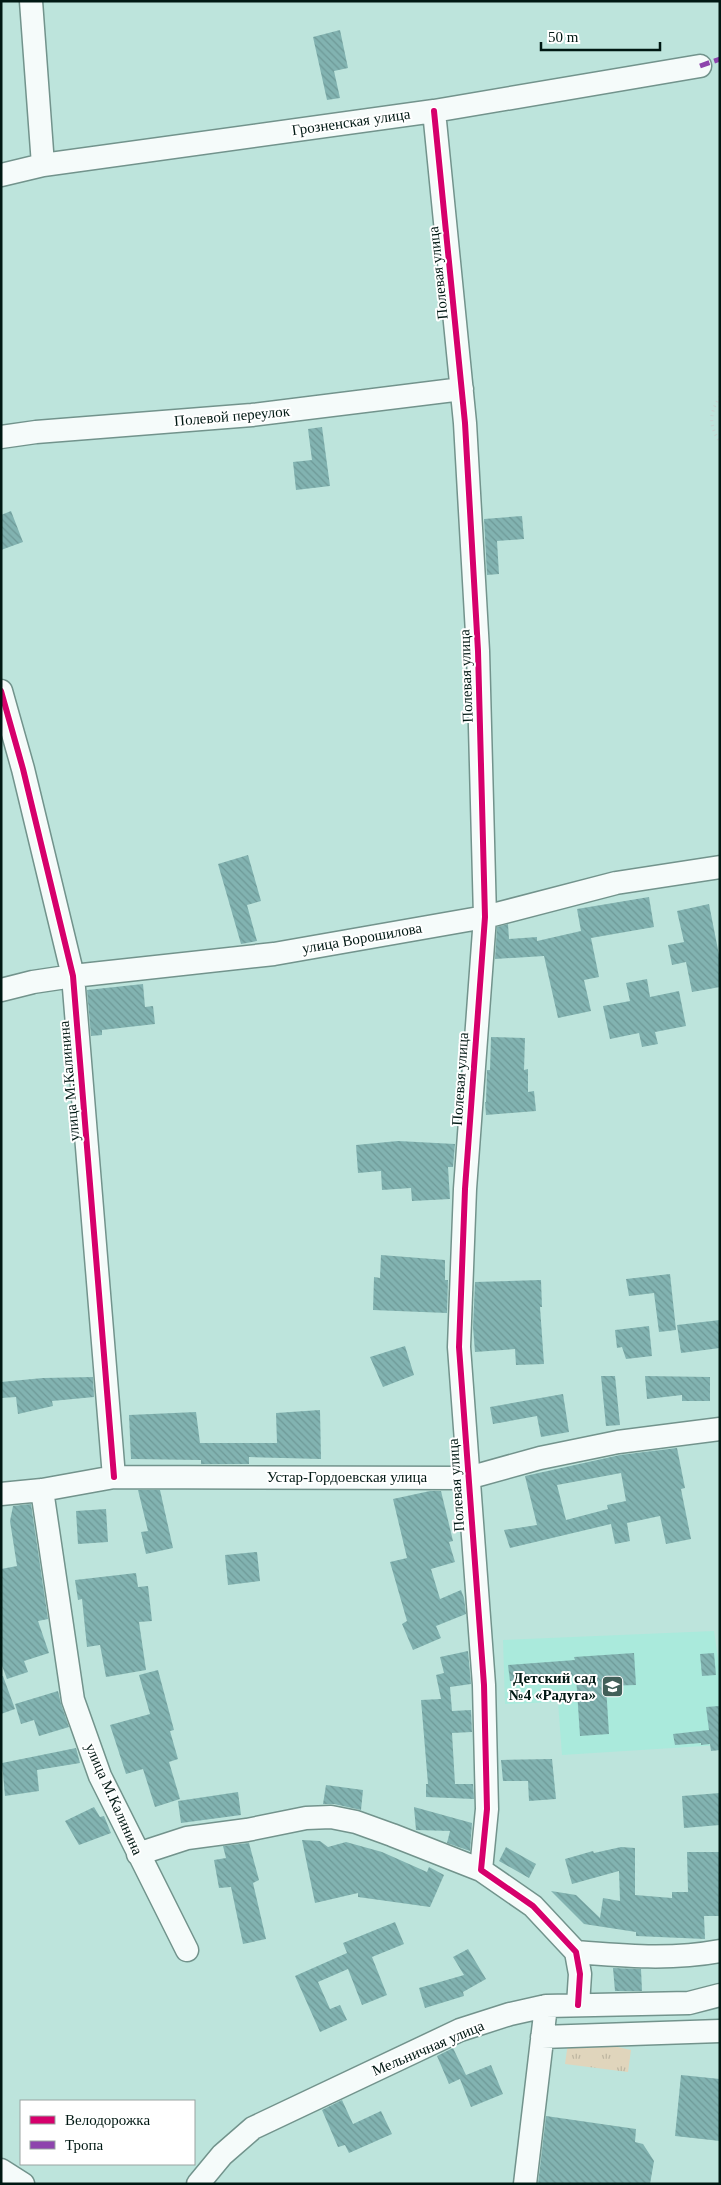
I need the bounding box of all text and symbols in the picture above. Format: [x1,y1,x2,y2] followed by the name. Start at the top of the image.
[541,20,660,52] scale bar
[548,29,579,45] text: 50 m
[291,106,412,138] street label: Грозненская улица
[425,225,451,320] street label: Полевая улица
[173,403,291,429] street label: Полевой переулок
[456,629,476,723] street label: Полевая улица
[301,920,423,956] street label: улица Ворошилова
[56,1020,82,1142] street label: улица М.Калинина
[449,1031,471,1126] street label: Полевая улица
[445,1437,467,1532] street label: Полевая улица
[267,1469,428,1485] street label: Устар-Гордоевская улица
[509,1670,596,1703] place label: Детский сад №4 «Радуга»
[600,1675,624,1699] school or university icon: Детский сад №4 «Радуга»
[82,1741,146,1858] street label: улица М.Калинина
[370,2017,487,2079] street label: Мельничная улица
[20,2100,195,2165] legend
[65,2112,150,2128] text: Велодорожка
[65,2137,104,2153] text: Тропа

